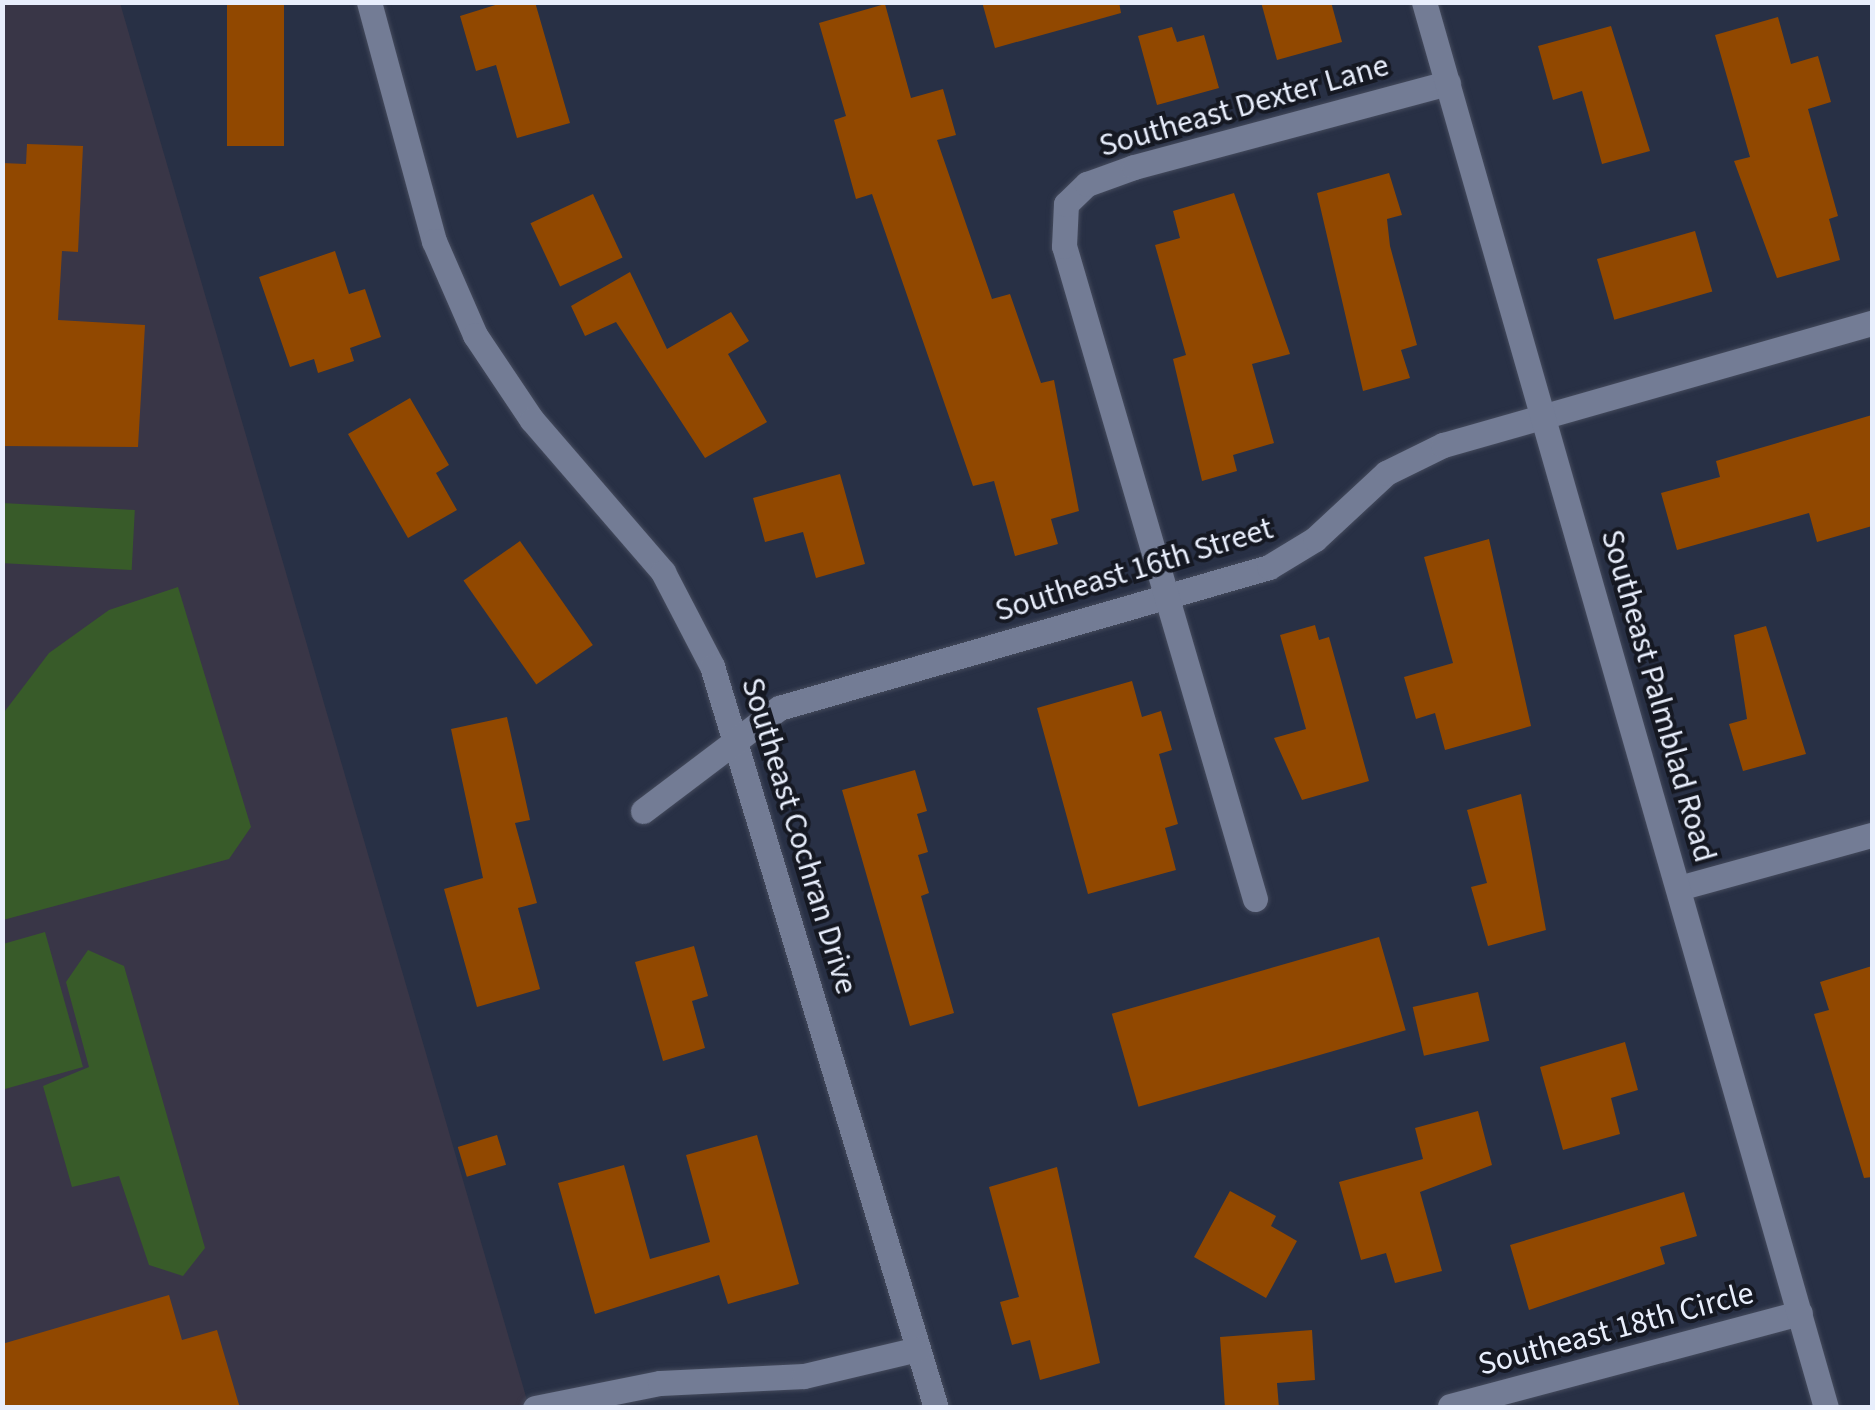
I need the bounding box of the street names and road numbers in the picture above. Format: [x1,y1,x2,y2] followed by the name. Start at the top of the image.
[1095,46,1393,166] street label: Southeast Dexter Lane
[991,510,1277,630] street label: Southeast 16th Street
[1592,525,1724,867] street label: Southeast Palmblad Road
[733,673,865,999] street label: Southeast Cochran Drive
[1474,1274,1758,1384] street label: Southeast 18th Circle

